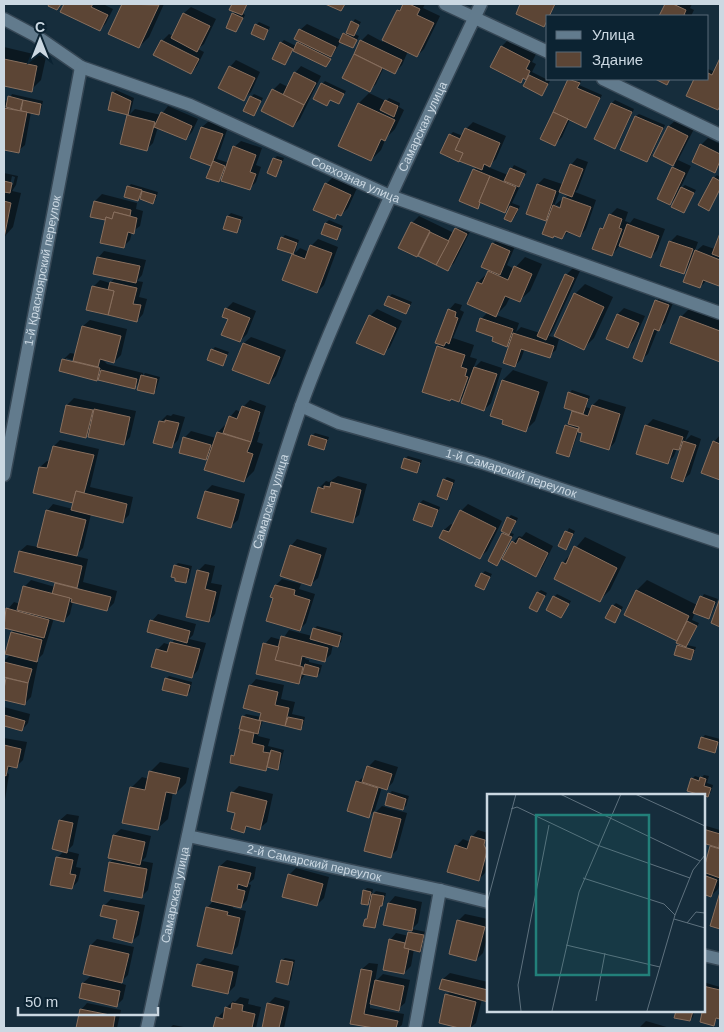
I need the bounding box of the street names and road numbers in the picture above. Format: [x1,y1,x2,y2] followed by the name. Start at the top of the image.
[396,79,450,174] street label: Самарская улица
[309,154,402,206] street label: Совхозная улица
[22,193,64,347] street label: 1-й Красноярский переулок
[444,446,579,501] street label: 1-й Самарский переулок
[250,452,292,550] street label: Самарская улица
[246,842,383,884] street label: 2-й Самарский переулок
[158,845,192,944] street label: Самарская улица

